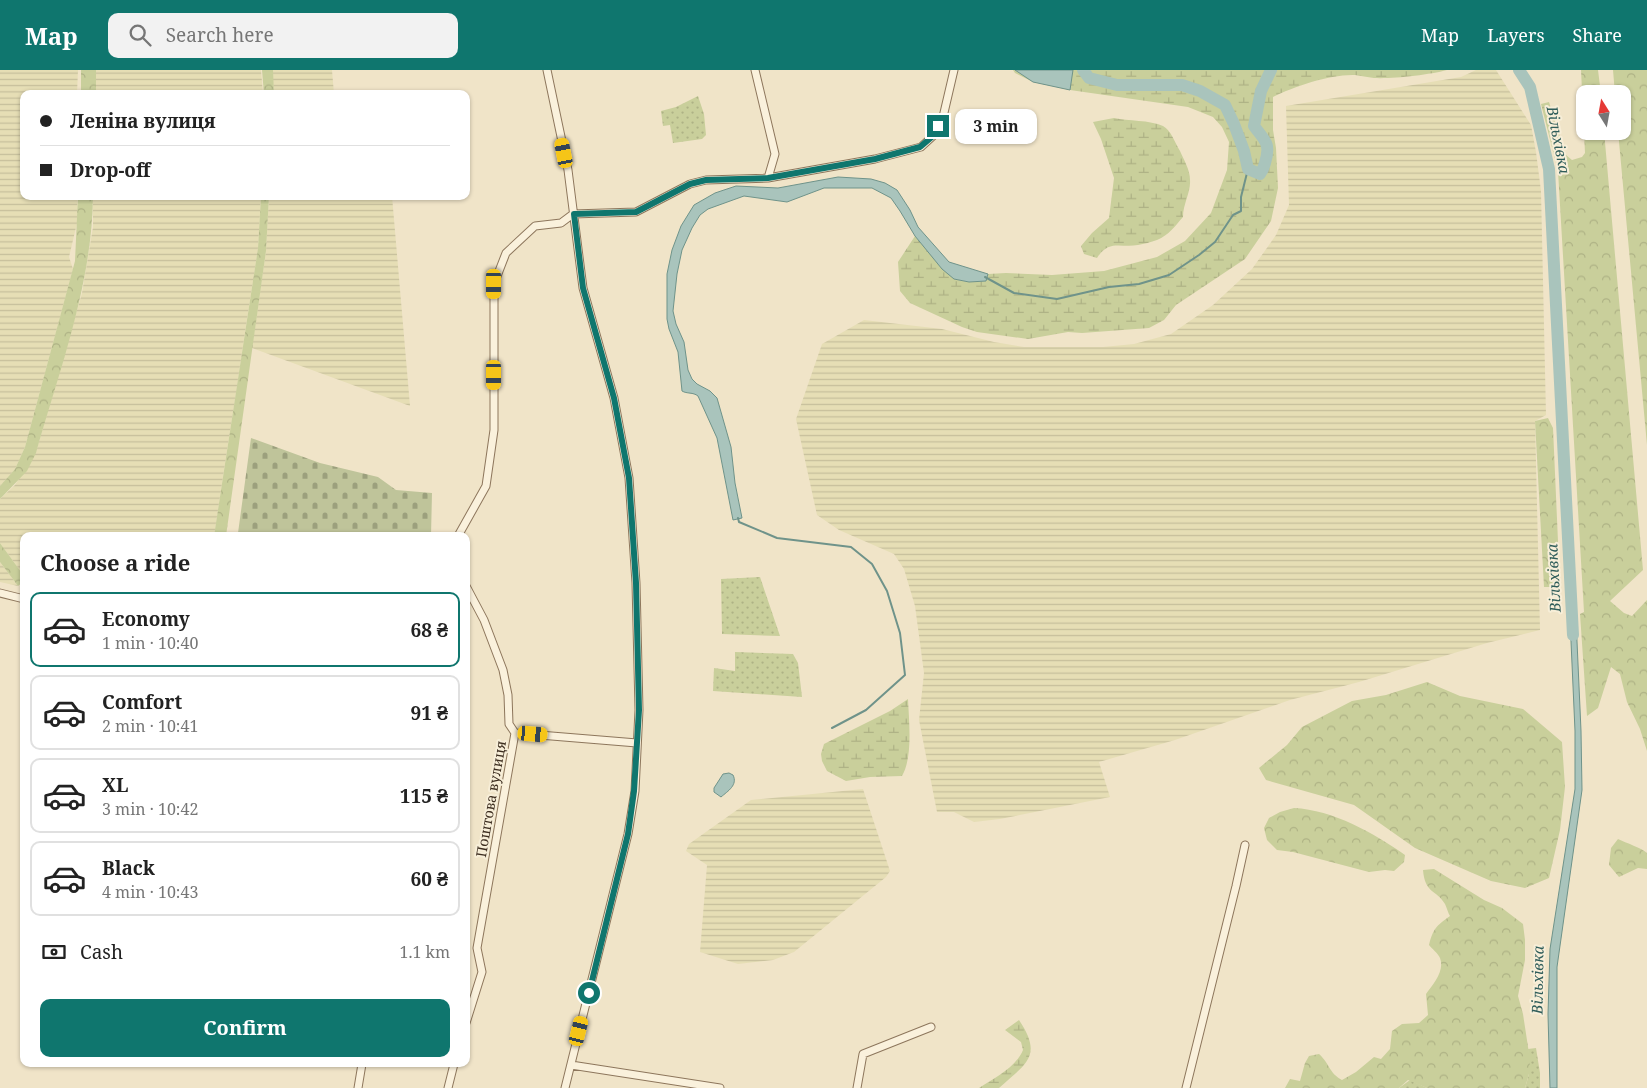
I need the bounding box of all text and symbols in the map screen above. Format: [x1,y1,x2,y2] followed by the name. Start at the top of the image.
[108,13,458,58] search box
[25,19,78,52] text: Map
[126,21,154,49] icon: search
[166,22,274,48] text: Search here
[1421,23,1459,47] text: Map
[1487,23,1545,47] text: Layers
[1573,23,1622,47] text: Share
[1576,85,1631,140] north arrow
[1576,85,1631,140] map controls
[1542,103,1575,176] water label: Вільхівка
[70,108,216,134] text: Леніна вулиця
[956,108,1038,144] callout: 3 min
[927,115,949,137] route end
[973,115,1019,137] text: 3 min
[553,137,574,169] car
[70,157,150,183] text: Drop-off
[486,269,501,299] car
[486,360,501,390] car
[1541,543,1565,614] water label: Вільхівка
[40,547,190,577] text: Choose a ride
[102,606,190,632] text: Economy
[42,607,87,652] icon: car
[411,617,448,643] text: 68 ₴
[102,632,198,654] text: 1 min · 10:40
[102,689,182,715] text: Comfort
[42,690,87,735] icon: car
[411,700,448,726] text: 91 ₴
[102,715,198,737] text: 2 min · 10:41
[517,725,548,743] car
[471,739,510,859] street label: Поштова вулиця
[102,772,128,798] text: XL
[42,773,87,818] icon: car
[400,783,448,809] text: 115 ₴
[102,798,198,820] text: 3 min · 10:42
[102,855,155,881] text: Black
[42,856,87,901] icon: car
[411,866,448,892] text: 60 ₴
[102,881,198,903] text: 4 min · 10:43
[40,938,68,966] icon: cash
[80,939,123,965] text: Cash
[399,941,450,963] text: 1.1 km
[1526,945,1548,1016] water label: Вільхівка
[578,982,600,1004] route start
[40,999,450,1057] button: Confirm
[568,1015,589,1047] car

